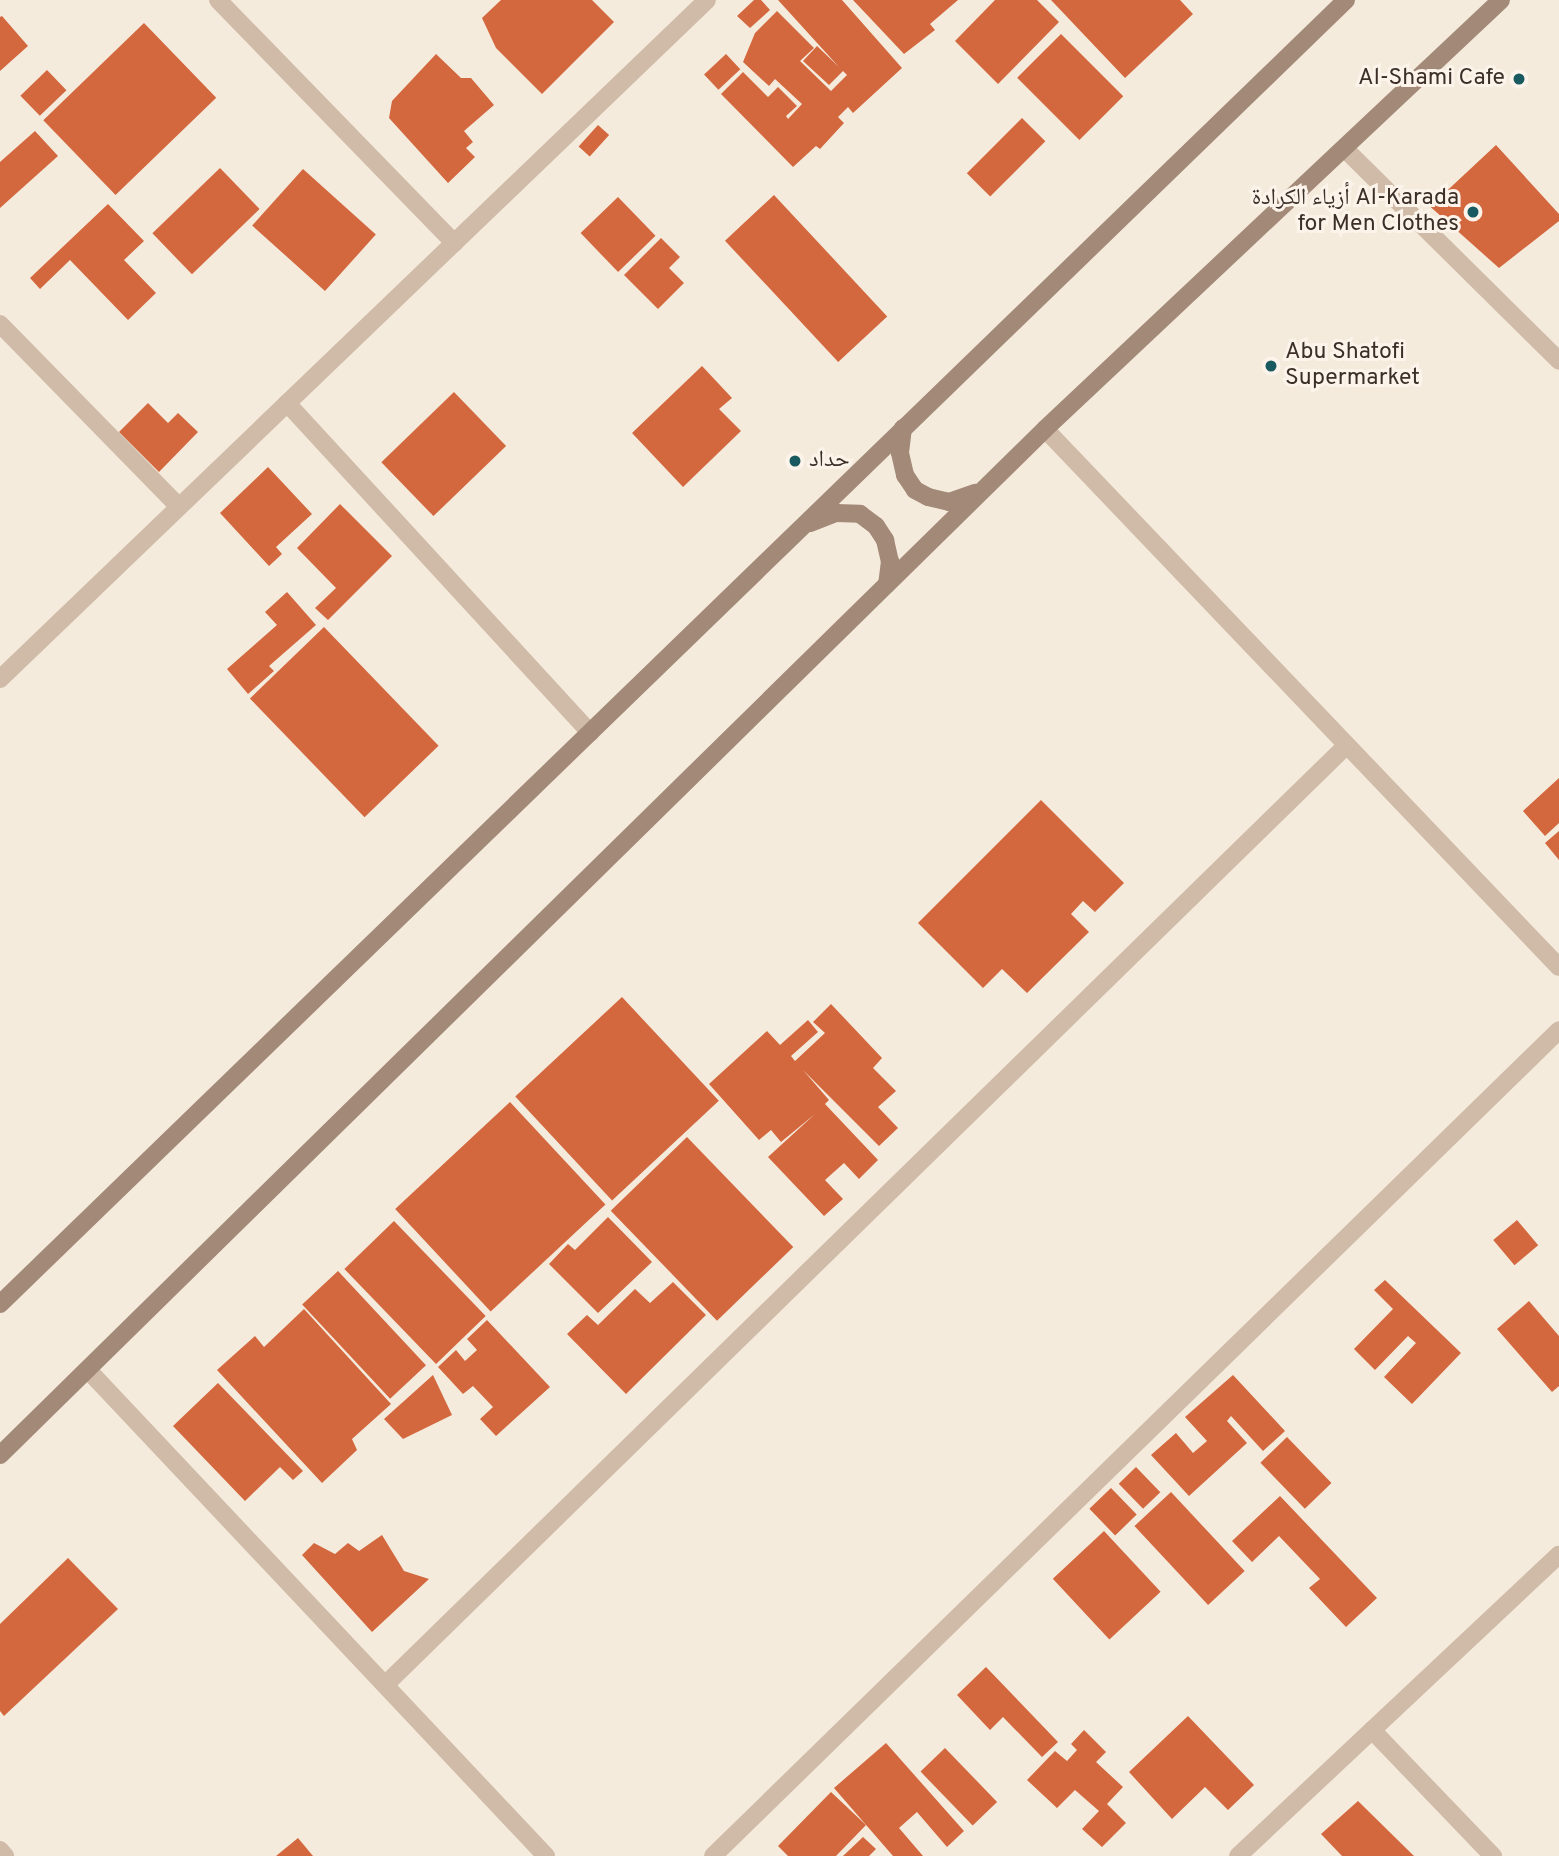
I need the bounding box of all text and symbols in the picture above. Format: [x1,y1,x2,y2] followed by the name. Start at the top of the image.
[1358,65,1505,93] place label: Al-Shami Cafe
[1511,71,1527,87] marker: Al-Shami Cafe
[1252,185,1459,239] place label: أزياء الكرادة Al-Karada for Men Clothes
[1465,204,1481,220] marker: أزياء الكرادة Al-Karada for Men Clothes
[1285,339,1420,393] place label: Abu Shatofi Supermarket
[1263,358,1279,374] marker: Abu Shatofi Supermarket
[809,447,850,475] place label: حداد
[787,453,803,469] marker: حداد

